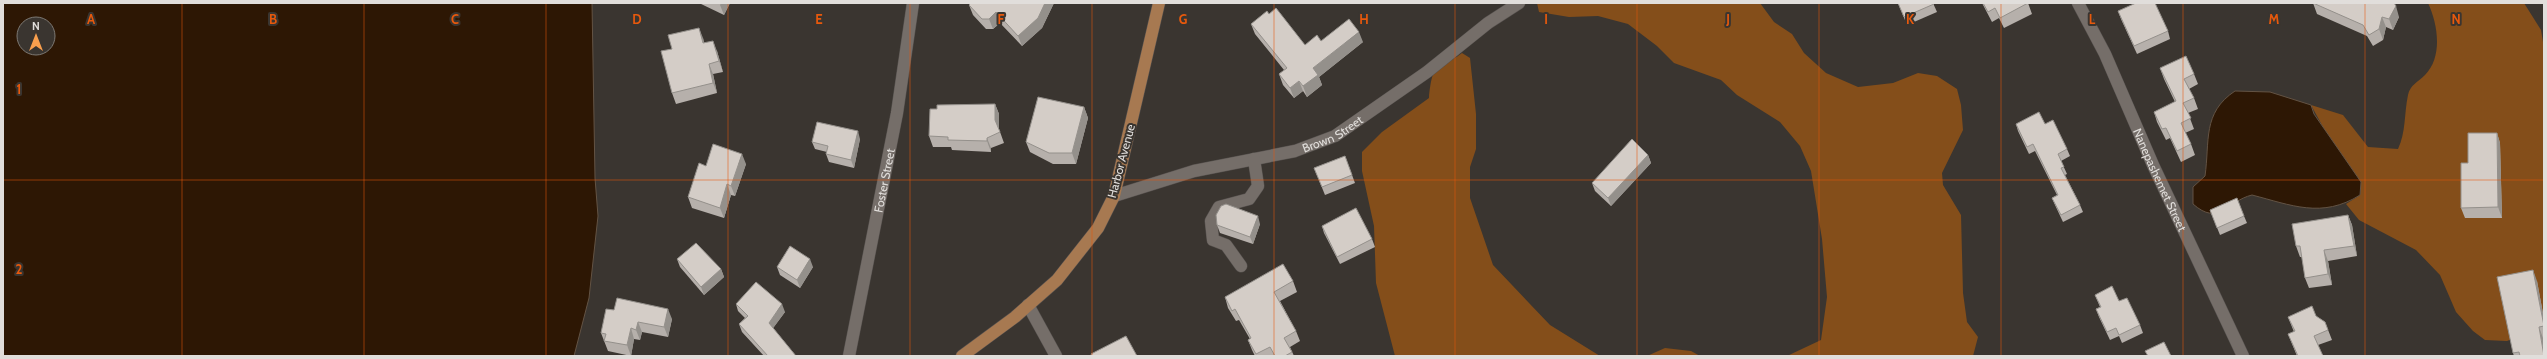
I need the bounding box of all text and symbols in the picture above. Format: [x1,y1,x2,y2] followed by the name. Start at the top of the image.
[87,11,96,27] text: A
[269,11,277,27] text: B
[451,11,459,27] text: C
[632,11,642,27] text: D
[815,11,823,27] text: E
[998,11,1005,27] text: F
[1179,11,1188,27] text: G
[1359,11,1369,27] text: H
[1544,11,1548,27] text: I
[1725,11,1730,27] text: J
[1906,11,1915,27] text: K
[2089,11,2096,27] text: L
[2269,11,2280,27] text: M
[2451,11,2461,27] text: N
[16,16,56,56] north arrow
[32,19,40,33] text: N
[17,81,21,97] text: 1
[1300,112,1365,155] street label: Brown Street
[1104,122,1138,200] street label: Harbor Avenue
[2131,126,2190,233] street label: Nanepashemet Street
[870,147,897,214] street label: Foster Street
[16,261,23,277] text: 2

